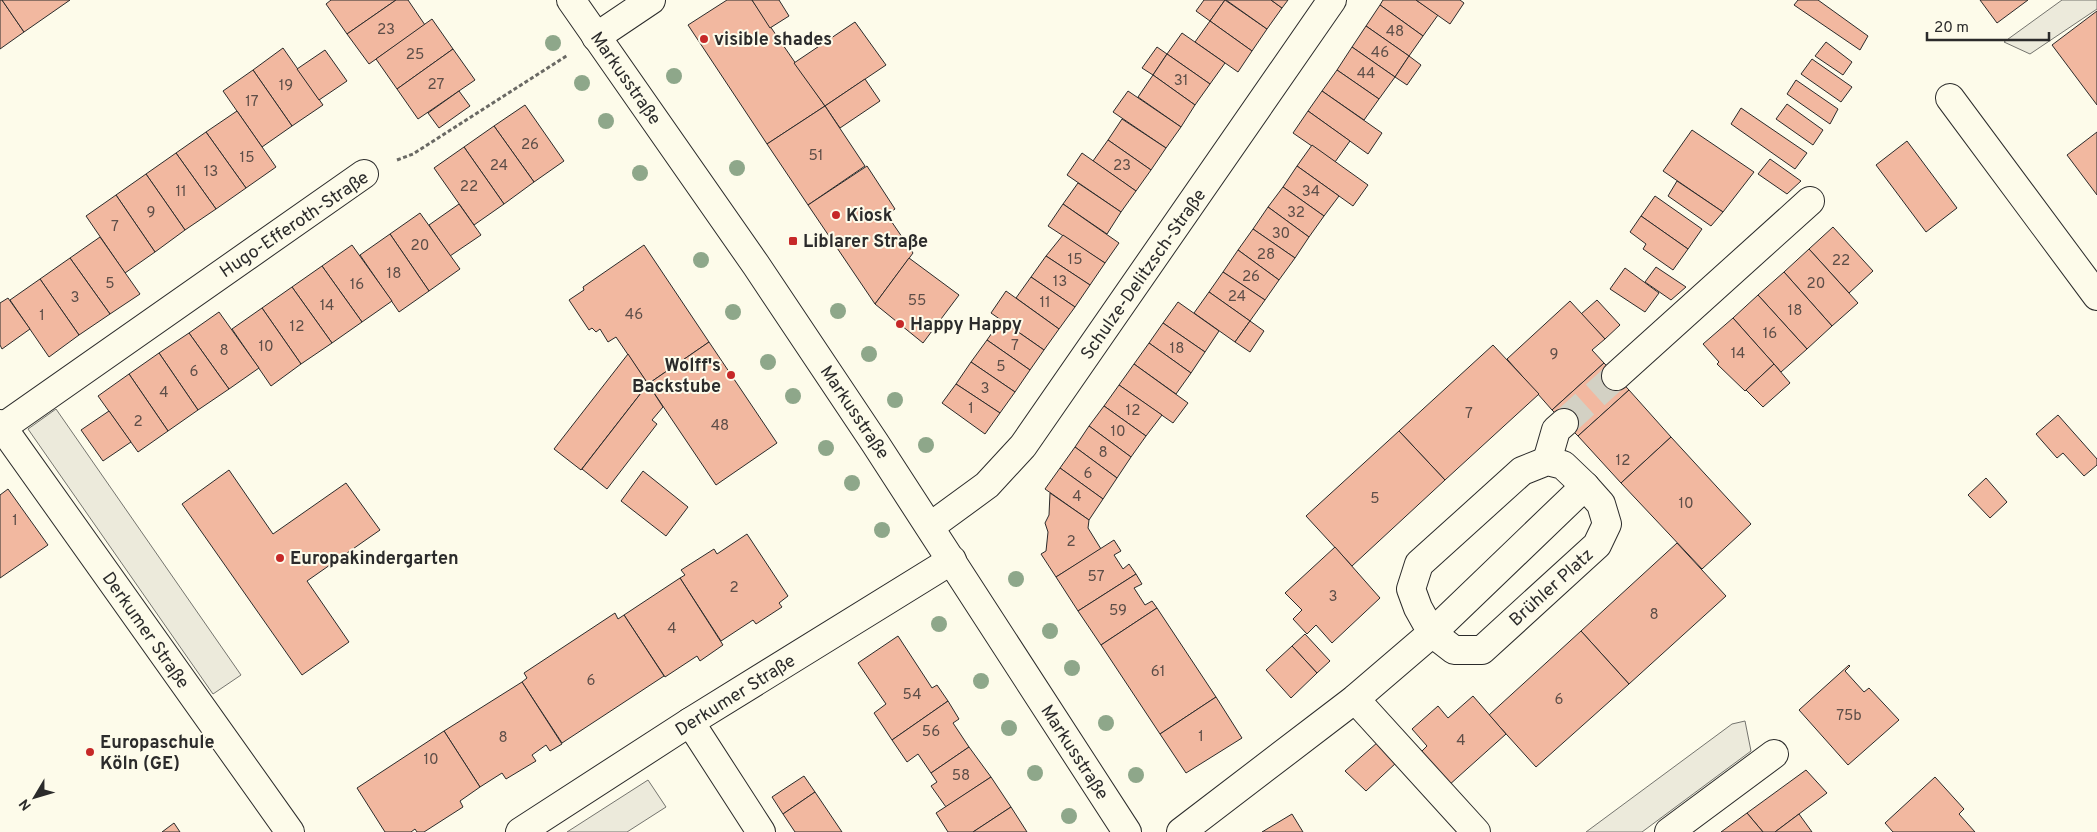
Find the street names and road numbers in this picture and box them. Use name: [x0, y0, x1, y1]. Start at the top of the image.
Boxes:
street label: Markusstraße: [584, 28, 665, 130]
street label: Hugo-Efferoth-Straße: [216, 167, 374, 284]
street label: Schulze-Delitzsch-Straße: [1076, 185, 1212, 365]
street label: Markusstraße: [814, 361, 894, 464]
street label: Brühler Platz: [1505, 544, 1599, 632]
street label: Derkumer Straße: [96, 568, 194, 694]
street label: Derkumer Straße: [671, 650, 800, 742]
street label: Markusstraße: [1035, 701, 1113, 805]

